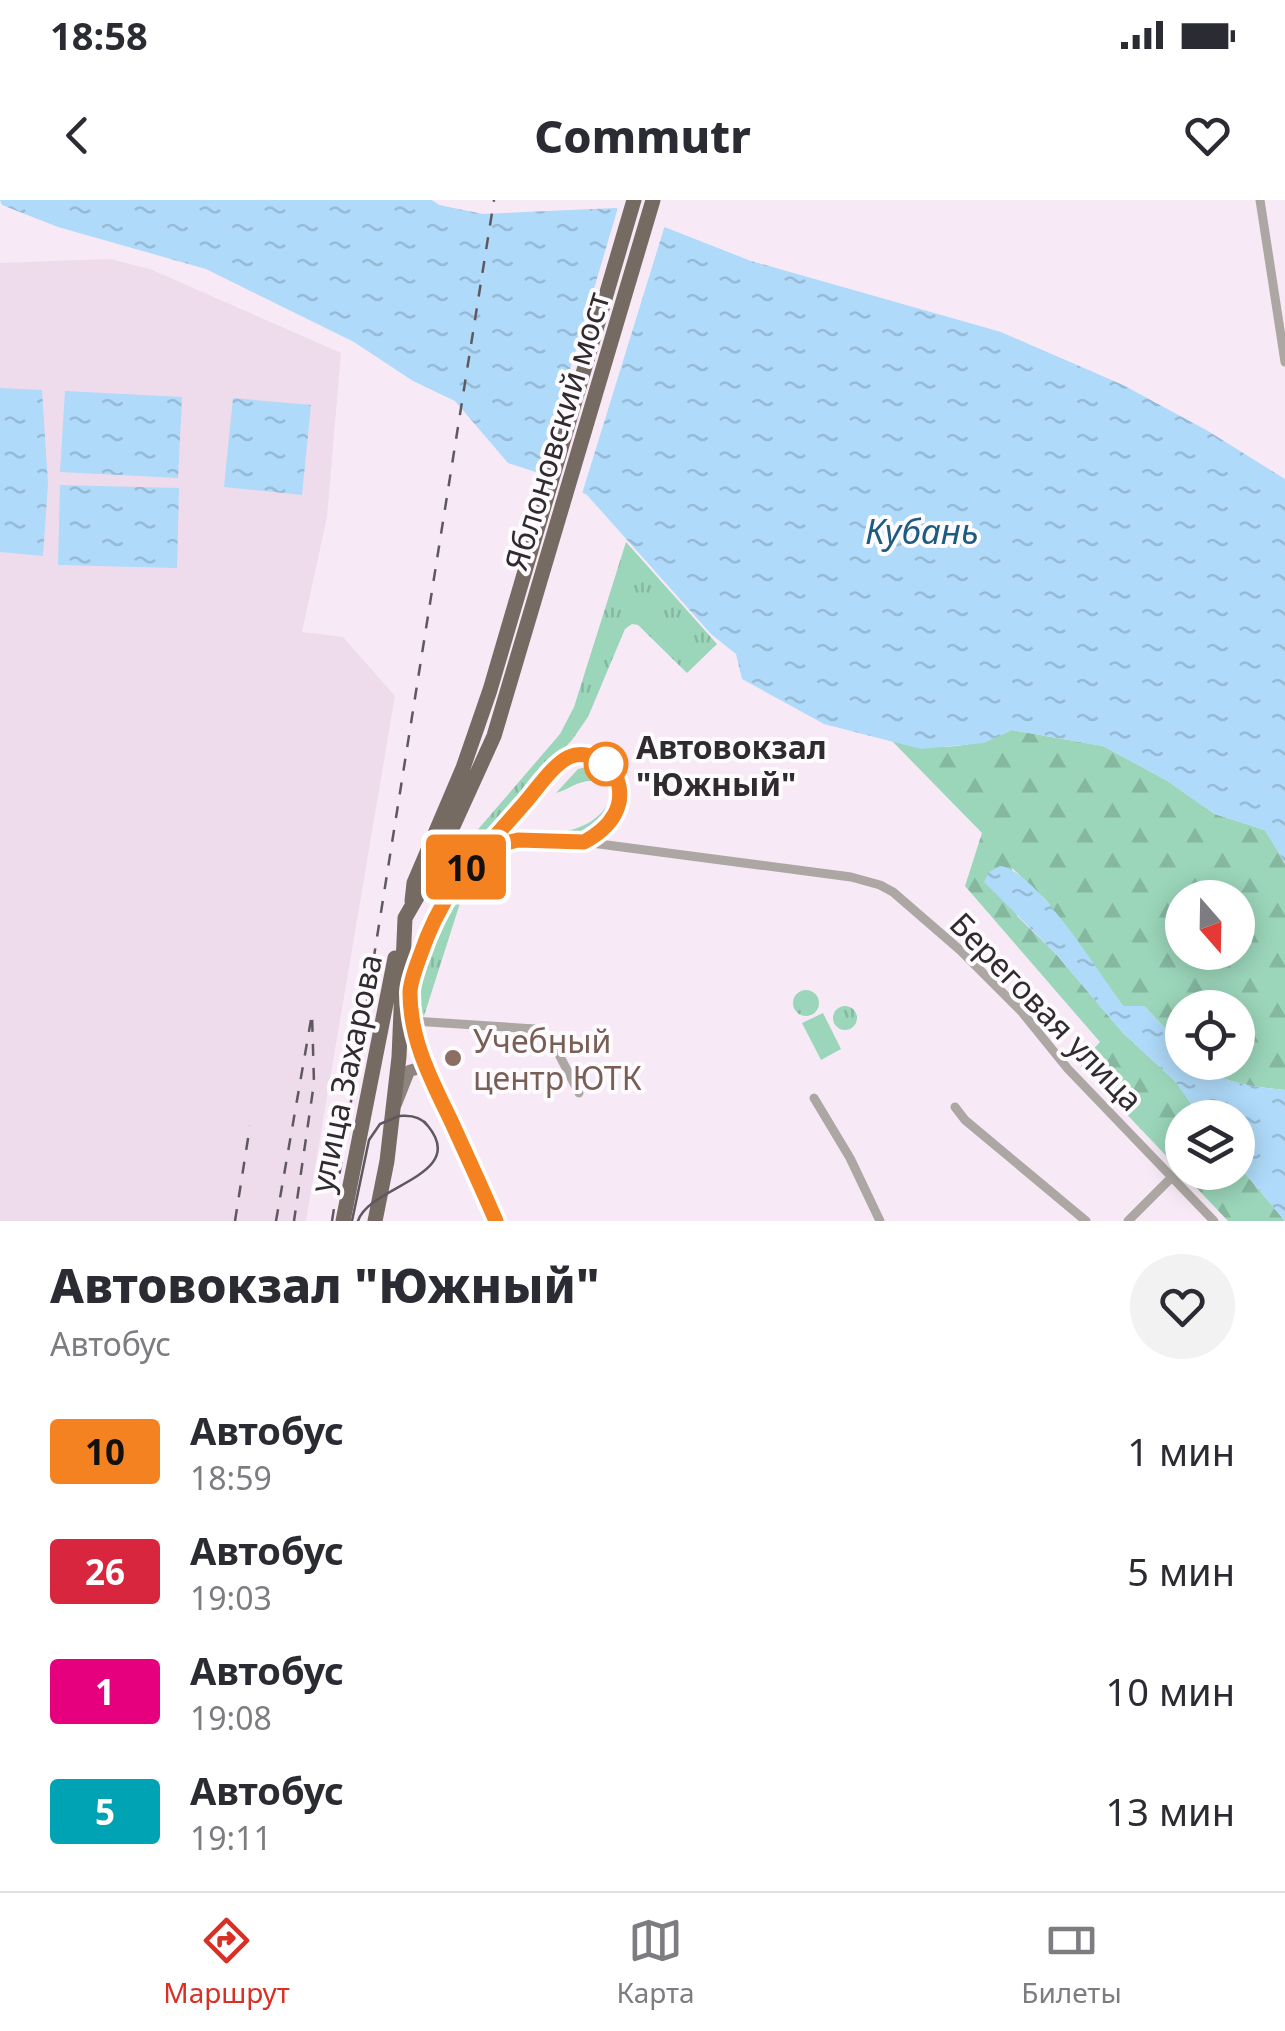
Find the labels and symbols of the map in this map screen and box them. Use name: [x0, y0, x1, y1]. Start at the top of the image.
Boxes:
street label: Яблоновский мост: [493, 286, 619, 576]
water label: Кубань: [865, 507, 979, 554]
place label: Автовокзал "Южный": [636, 725, 827, 805]
marker: Автовокзал "Южный": [585, 743, 627, 785]
line badge: 10: [421, 834, 511, 900]
north arrow: [1165, 880, 1255, 970]
street label: Береговая улица: [941, 902, 1153, 1120]
street label: улица Захарова: [299, 950, 391, 1196]
place label: Учебный центр ЮТК: [473, 1019, 642, 1099]
marker: Учебный центр ЮТК: [442, 1047, 464, 1069]

